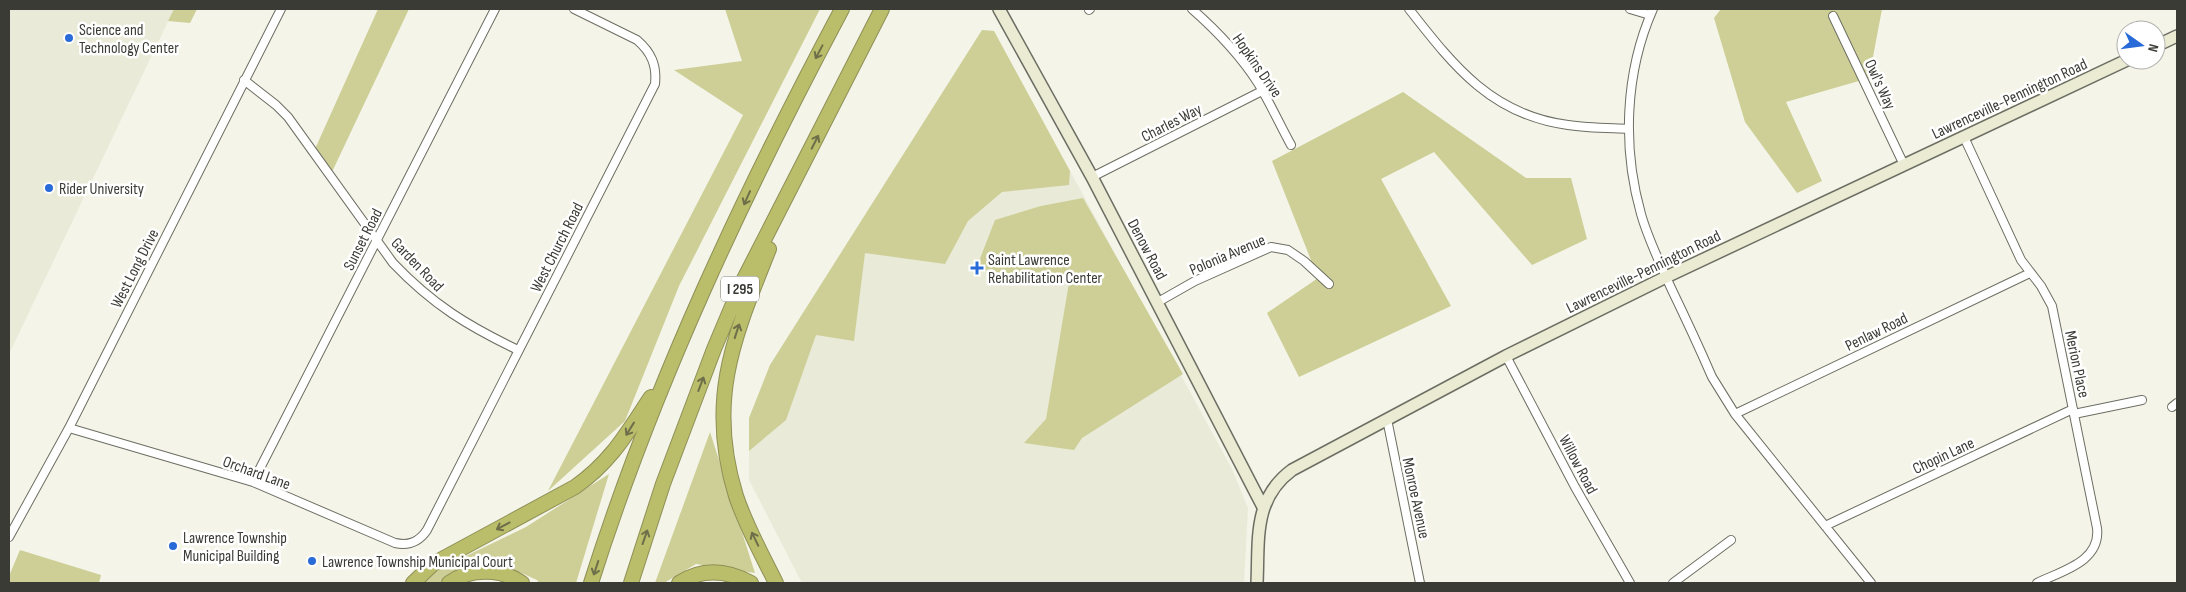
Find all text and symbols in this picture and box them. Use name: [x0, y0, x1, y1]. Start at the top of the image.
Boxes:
north arrow: [2116, 20, 2166, 70]
place label: Science and Technology Center: [79, 21, 179, 58]
street label: Hopkins Drive: [1228, 30, 1286, 101]
marker: Science and Technology Center: [63, 32, 75, 44]
text: N: [2144, 42, 2162, 54]
one-way arrow: [814, 44, 823, 59]
street label: Lawrenceville-Pennington Road: [1929, 55, 2090, 144]
street label: Owl's Way: [1860, 57, 1899, 113]
street label: Charles Way: [1138, 100, 1205, 147]
one-way arrow: [810, 135, 820, 150]
place label: Rider University: [59, 180, 144, 199]
marker: Rider University: [43, 182, 55, 194]
one-way arrow: [742, 190, 752, 205]
street label: West Church Road: [527, 200, 588, 296]
street label: Sunset Road: [340, 206, 387, 274]
street label: Denow Road: [1123, 216, 1171, 283]
street label: West Long Drive: [107, 226, 163, 311]
street label: Lawrenceville-Pennington Road: [1563, 227, 1724, 318]
street label: Polonia Avenue: [1187, 231, 1268, 280]
street label: Garden Road: [387, 234, 447, 296]
place label: Saint Lawrence Rehabilitation Center: [988, 251, 1103, 288]
marker: Saint Lawrence Rehabilitation Center: [970, 261, 984, 275]
road number: I 295: [721, 276, 759, 302]
street label: Penlaw Road: [1842, 309, 1911, 356]
one-way arrow: [732, 323, 742, 339]
street label: Merion Place: [2060, 329, 2093, 400]
one-way arrow: [697, 377, 706, 392]
one-way arrow: [625, 422, 635, 436]
street label: Willow Road: [1554, 432, 1601, 497]
street label: Chopin Lane: [1910, 434, 1977, 479]
street label: Orchard Lane: [220, 452, 293, 494]
street label: Monroe Avenue: [1398, 456, 1433, 540]
one-way arrow: [496, 521, 511, 531]
place label: Lawrence Township Municipal Building: [183, 529, 287, 566]
one-way arrow: [641, 529, 650, 545]
one-way arrow: [750, 532, 759, 547]
marker: Lawrence Township Municipal Building: [167, 540, 179, 552]
place label: Lawrence Township Municipal Court: [322, 553, 513, 572]
marker: Lawrence Township Municipal Court: [306, 555, 318, 567]
one-way arrow: [591, 559, 600, 575]

